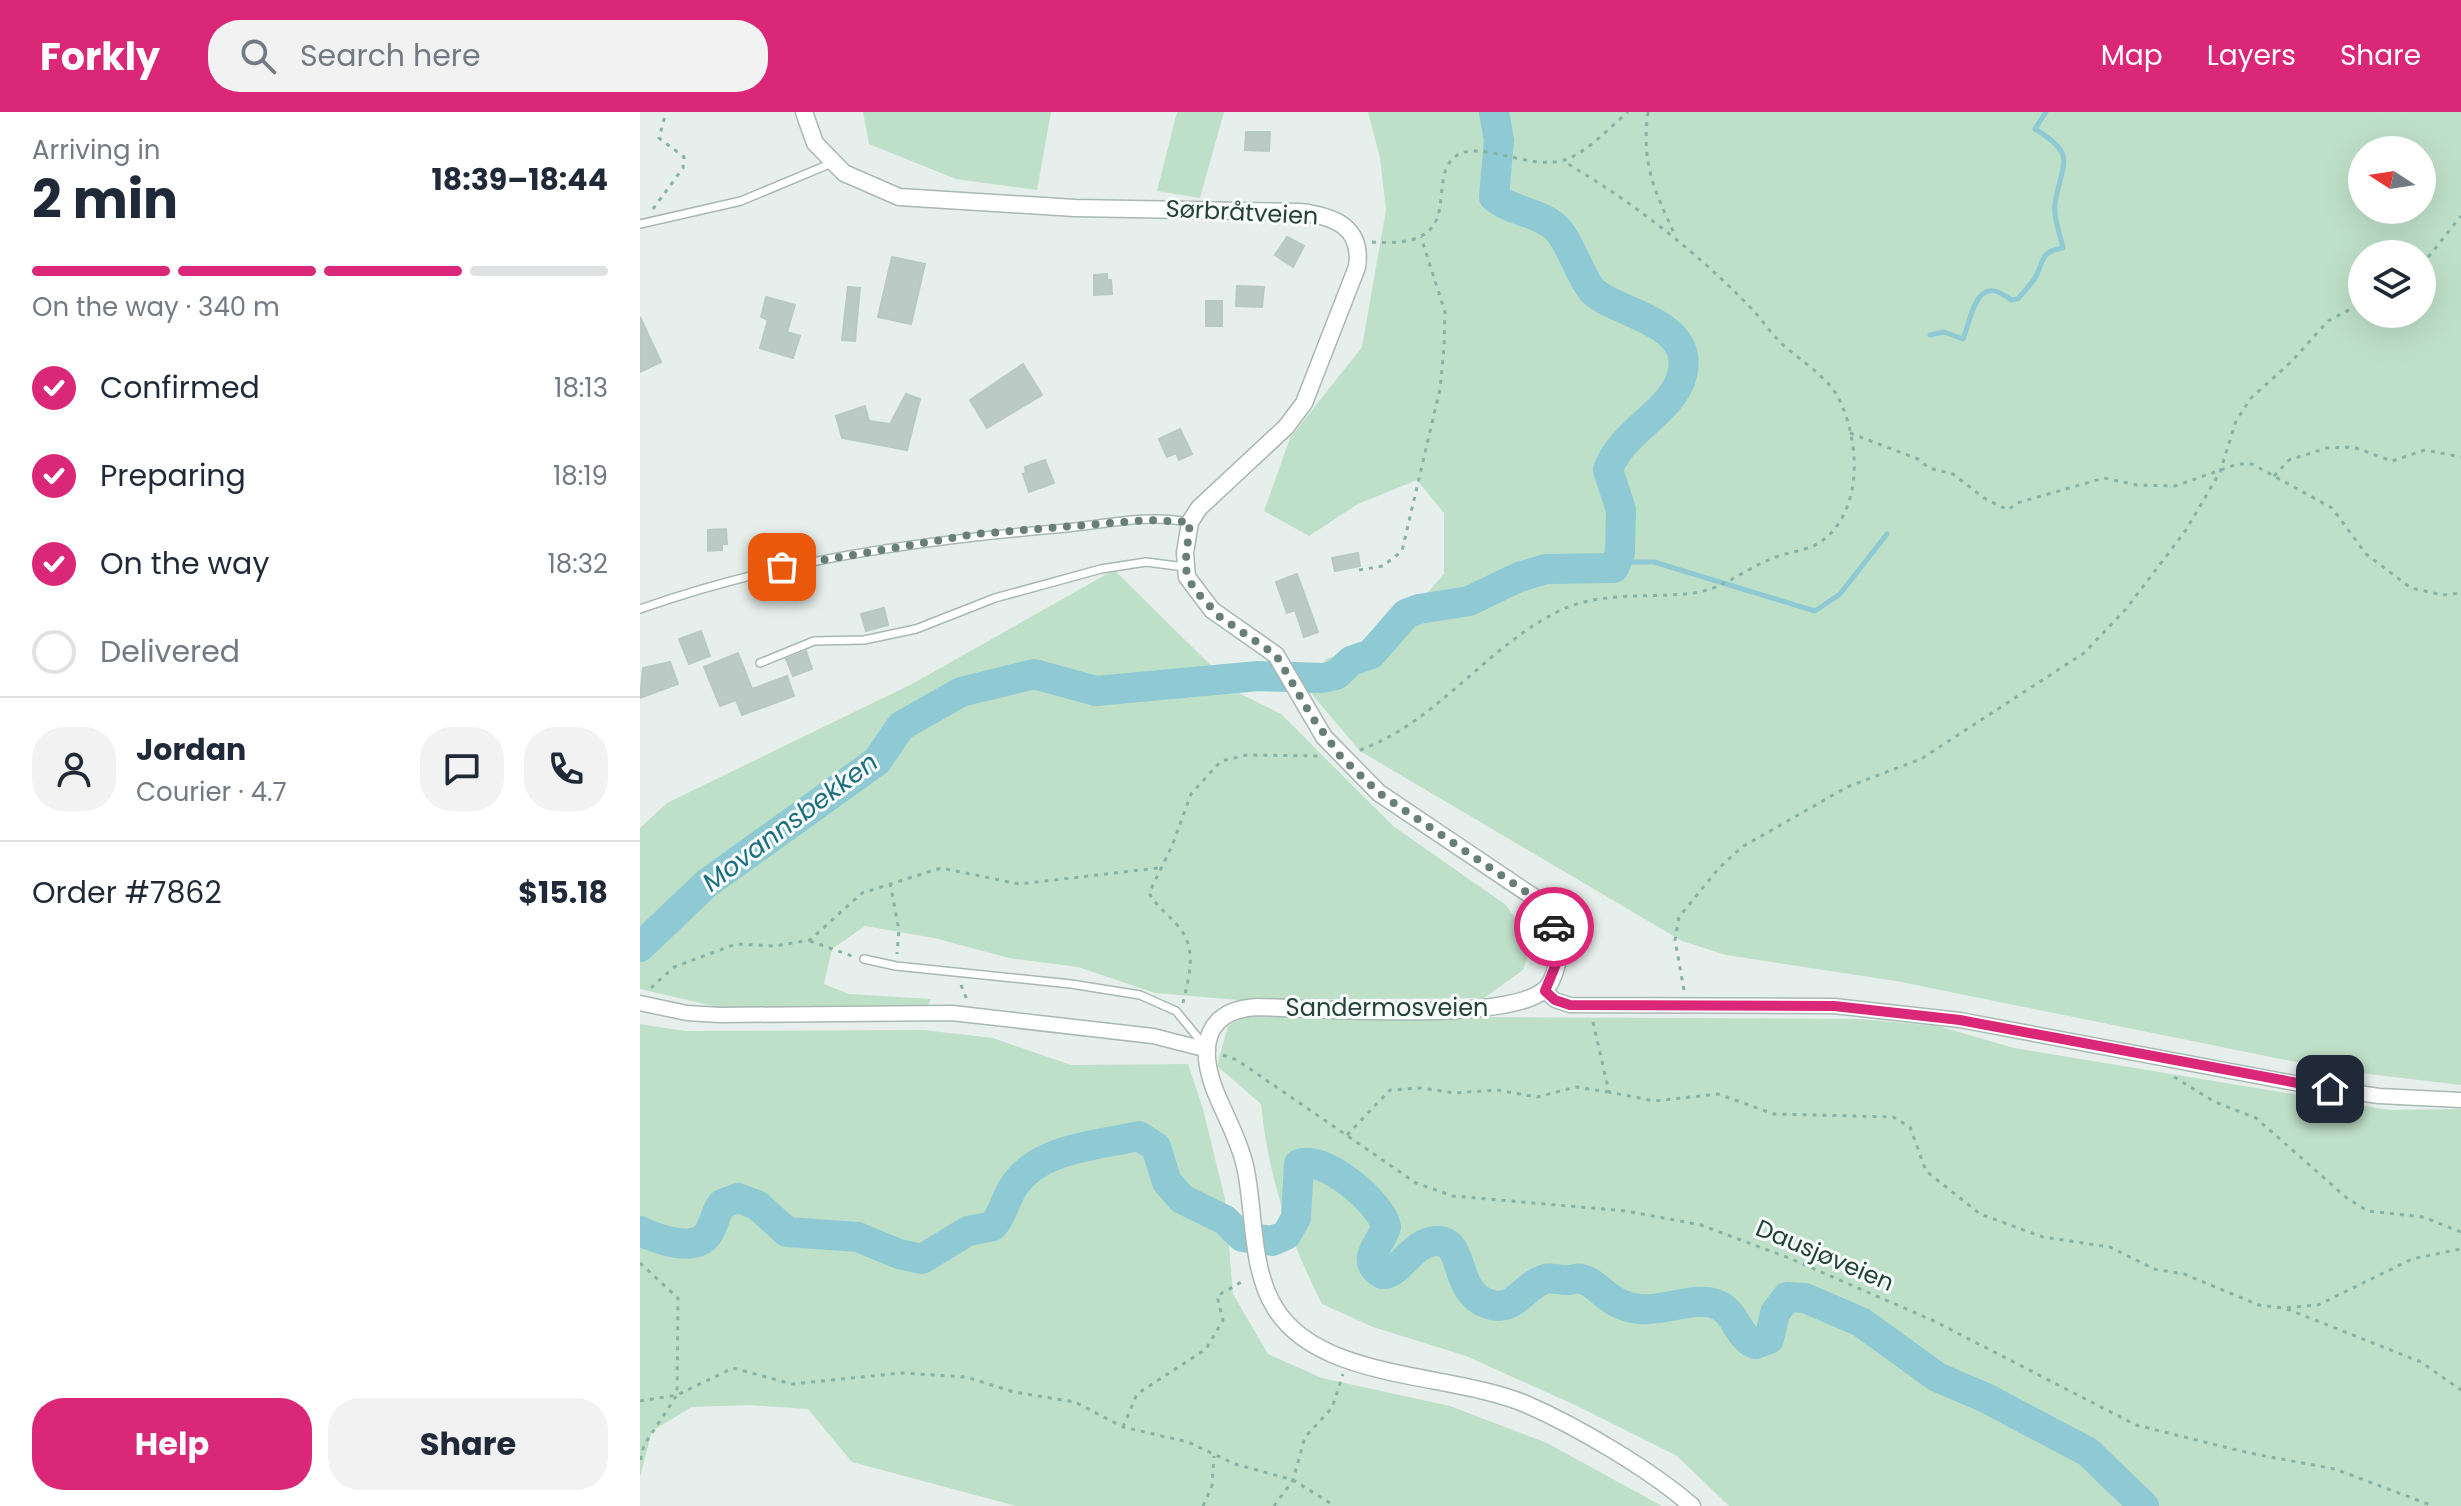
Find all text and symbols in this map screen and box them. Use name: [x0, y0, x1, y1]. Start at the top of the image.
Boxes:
search box: [208, 20, 768, 92]
text: Forkly: [40, 30, 160, 83]
icon: search: [236, 34, 280, 78]
text: Search here: [300, 34, 481, 77]
text: Map: [2101, 36, 2163, 75]
text: Layers: [2207, 36, 2296, 75]
text: Share: [2340, 36, 2421, 75]
text: Arriving in: [32, 132, 161, 168]
north arrow: [2348, 136, 2436, 224]
map controls: [2348, 136, 2436, 328]
text: 18:39–18:44: [431, 158, 608, 201]
text: 2 min: [32, 163, 178, 236]
street label: Sørbråtveien: [1165, 192, 1319, 232]
button: layers: [2348, 240, 2436, 328]
text: On the way · 340 m: [32, 289, 280, 325]
icon: check: [32, 366, 76, 410]
text: Confirmed: [100, 366, 260, 409]
text: 18:13: [554, 370, 608, 406]
icon: check: [32, 454, 76, 498]
text: Preparing: [100, 454, 246, 497]
text: 18:19: [553, 458, 608, 494]
pin: [748, 533, 816, 601]
icon: check: [32, 542, 76, 586]
text: On the way: [100, 542, 269, 585]
icon: bag: [760, 545, 804, 589]
text: 18:32: [547, 546, 608, 582]
text: Delivered: [100, 630, 240, 673]
button: person: [32, 727, 116, 811]
button: chat: [420, 727, 504, 811]
button: phone: [524, 727, 608, 811]
text: Jordan: [136, 728, 246, 771]
water label: Movannsbekken: [695, 744, 885, 900]
text: Courier · 4.7: [136, 774, 287, 810]
text: Order #7862: [32, 871, 222, 914]
text: $15.18: [518, 871, 608, 914]
courier: [1514, 887, 1594, 967]
icon: car: [1532, 905, 1576, 949]
street label: Sandermosveien: [1286, 991, 1488, 1024]
pin: [2296, 1055, 2364, 1123]
icon: home: [2308, 1067, 2352, 1111]
street label: Dausjøveien: [1751, 1211, 1899, 1299]
button: Help: [32, 1398, 312, 1490]
button: Share: [328, 1398, 608, 1490]

